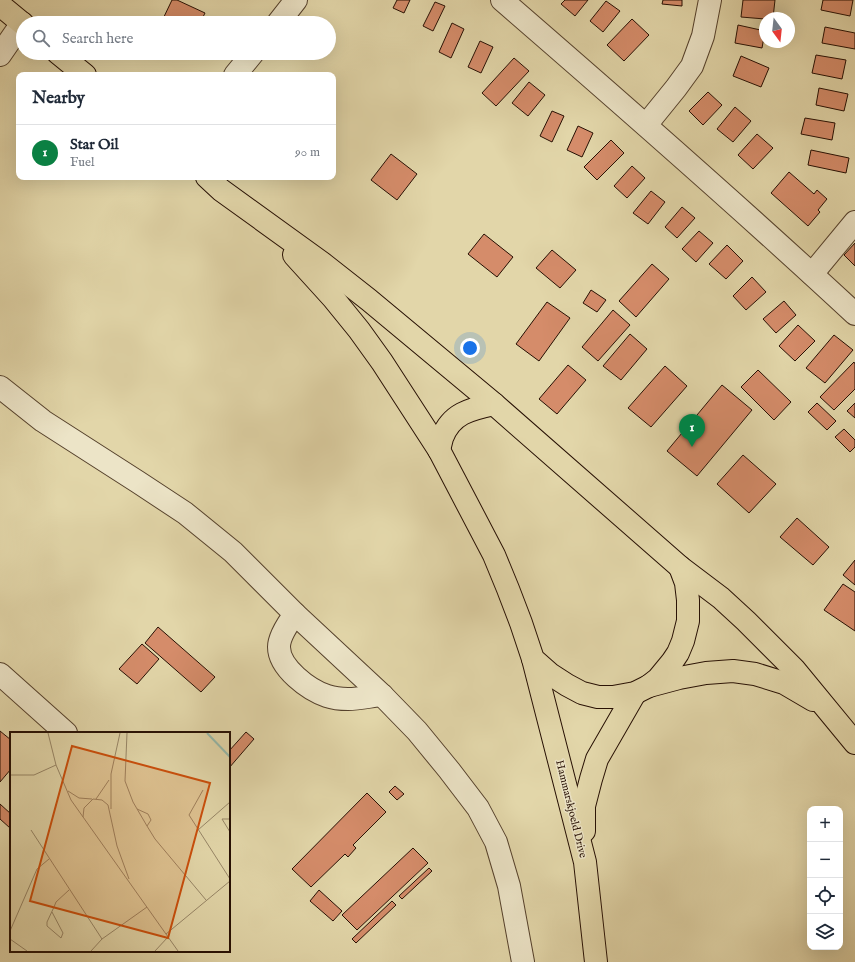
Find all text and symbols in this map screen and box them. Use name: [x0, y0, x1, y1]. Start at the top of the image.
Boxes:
north arrow: [759, 12, 795, 48]
search box: [16, 16, 336, 60]
icon: search: [30, 27, 52, 49]
text: Search here: [62, 29, 133, 48]
text: Nearby: [32, 88, 85, 109]
text: Star Oil: [70, 135, 119, 154]
text: 1: [43, 144, 47, 161]
text: 90 m: [295, 144, 320, 161]
text: Fuel: [70, 154, 94, 171]
your location: [460, 338, 480, 358]
pin: 1: [679, 414, 705, 447]
inset map: [10, 732, 230, 952]
street label: Hammarskjoeld Drive: [552, 759, 590, 859]
map controls: [807, 806, 843, 950]
button: +: [807, 806, 843, 842]
button: −: [807, 842, 843, 878]
button: locate: [807, 878, 843, 914]
button: layers: [807, 914, 843, 950]

